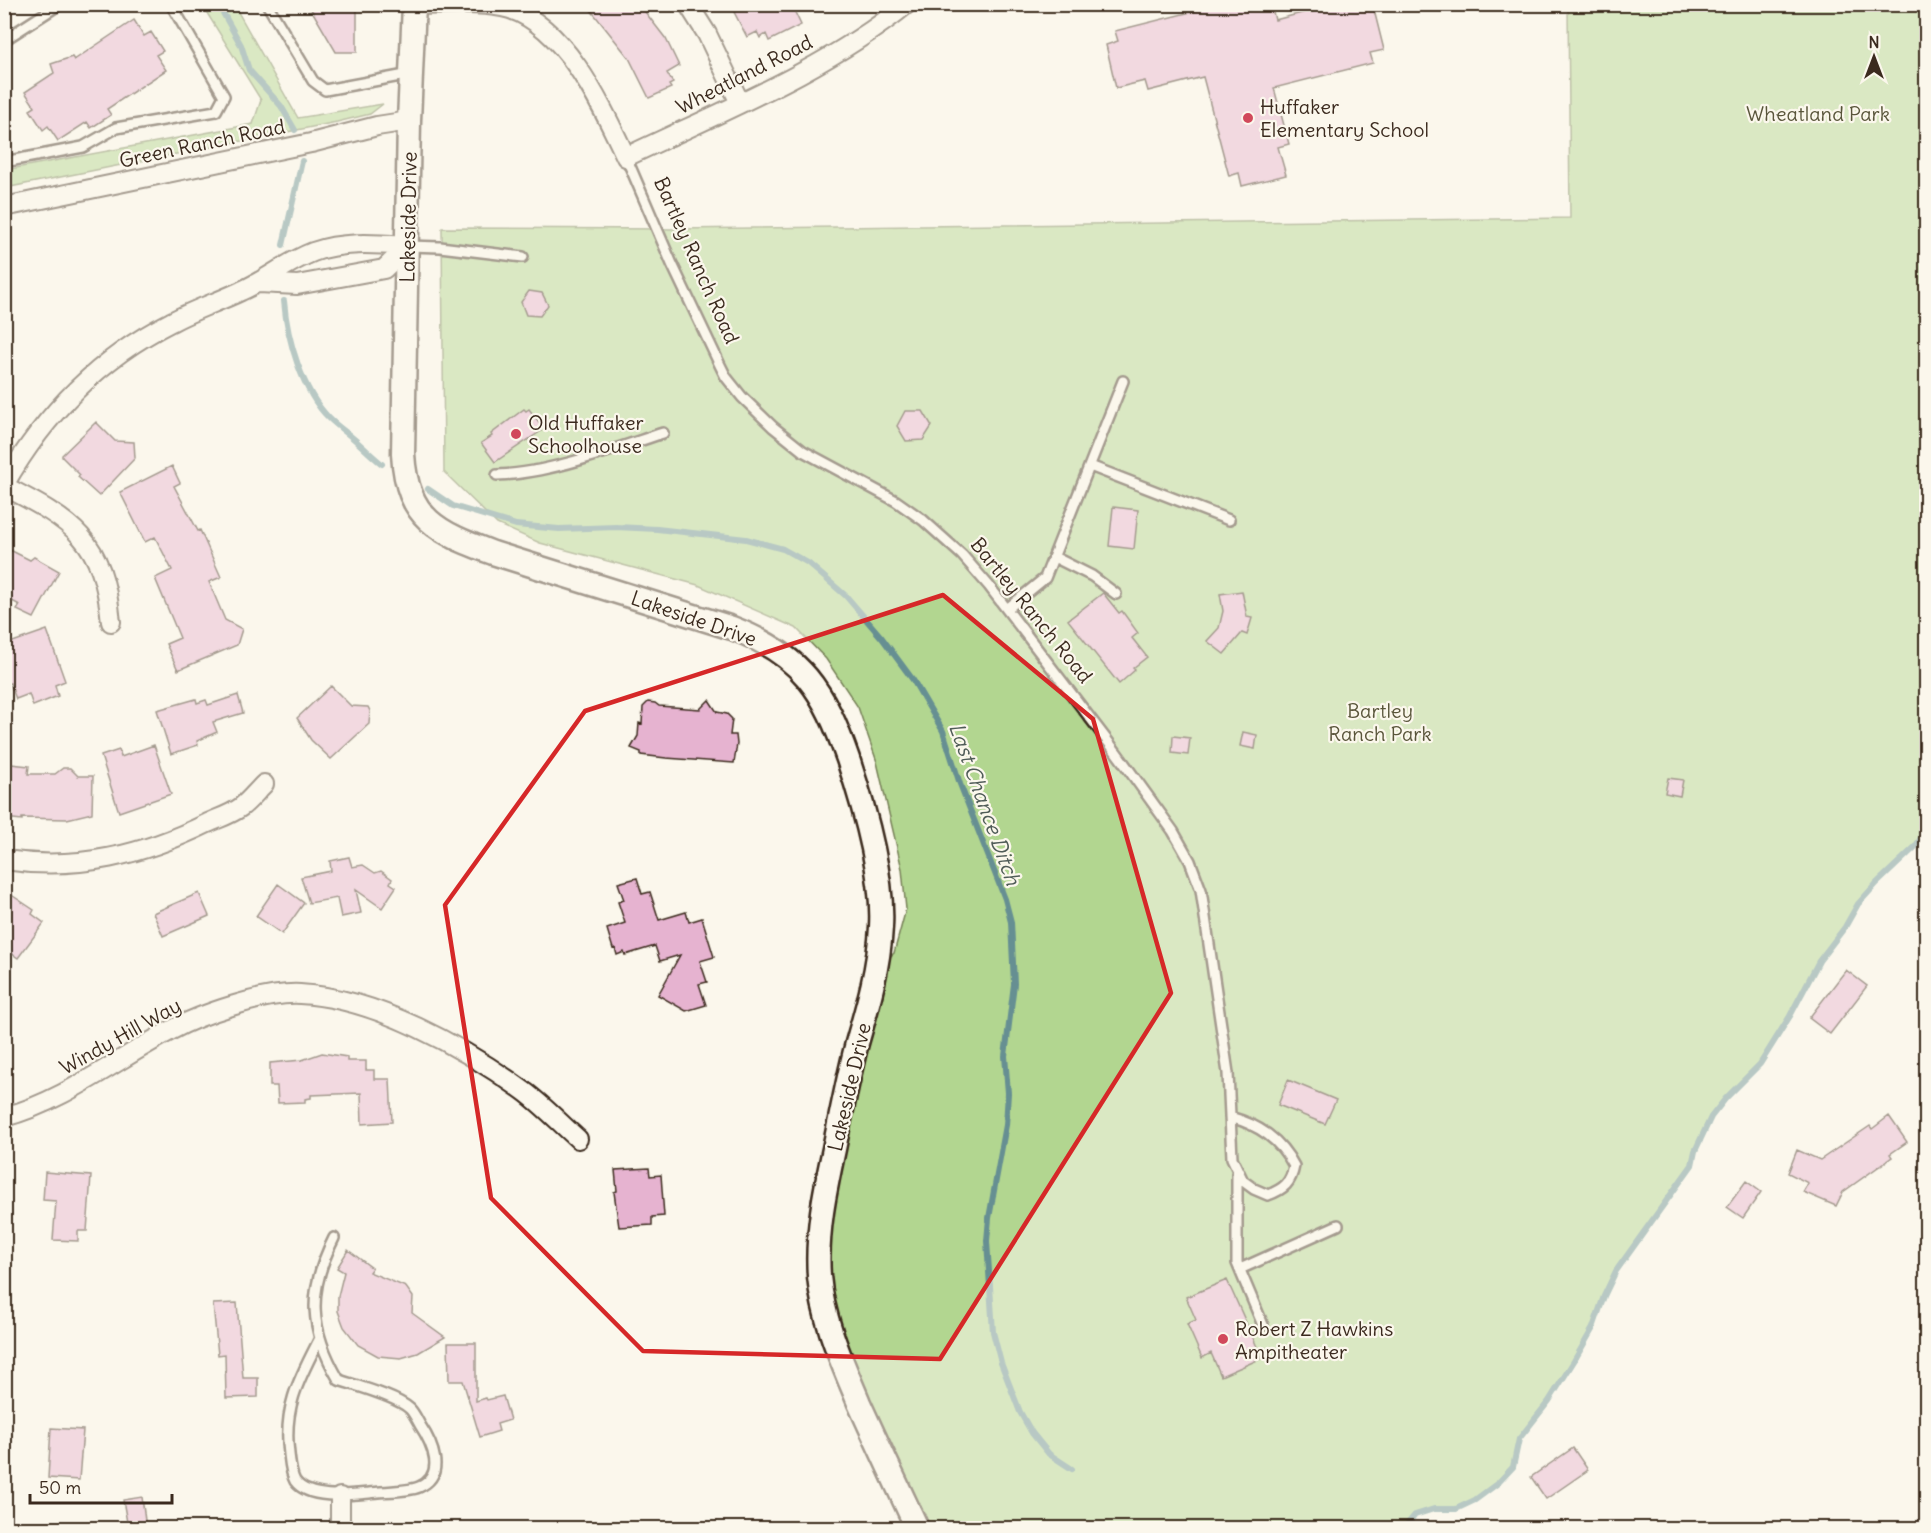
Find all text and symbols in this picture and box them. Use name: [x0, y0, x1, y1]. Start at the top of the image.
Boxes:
north arrow: [1844, 27, 1904, 87]
street label: Wheatland Road: [672, 29, 817, 119]
text: N: [1868, 32, 1880, 52]
place label: Huffaker Elementary School: [1260, 94, 1429, 142]
park label: Wheatland Park: [1746, 101, 1890, 126]
marker: Huffaker Elementary School: [1241, 111, 1255, 125]
street label: Green Ranch Road: [117, 113, 287, 173]
street label: Lakeside Drive: [394, 151, 422, 283]
street label: Bartley Ranch Road: [649, 173, 745, 347]
place label: Old Huffaker Schoolhouse: [528, 410, 644, 458]
marker: Old Huffaker Schoolhouse: [509, 427, 523, 441]
street label: Bartley Ranch Road: [966, 532, 1098, 688]
street label: Lakeside Drive: [628, 585, 760, 651]
park label: Bartley Ranch Park: [1328, 698, 1432, 746]
water label: Last Chance Ditch: [943, 719, 1027, 890]
street label: Windy Hill Way: [55, 992, 185, 1080]
street label: Lakeside Drive: [822, 1020, 876, 1154]
place label: Robert Z Hawkins Ampitheater: [1235, 1316, 1393, 1364]
marker: Robert Z Hawkins Ampitheater: [1216, 1332, 1230, 1346]
scale bar: [30, 1467, 172, 1505]
text: 50 m: [39, 1476, 81, 1499]

